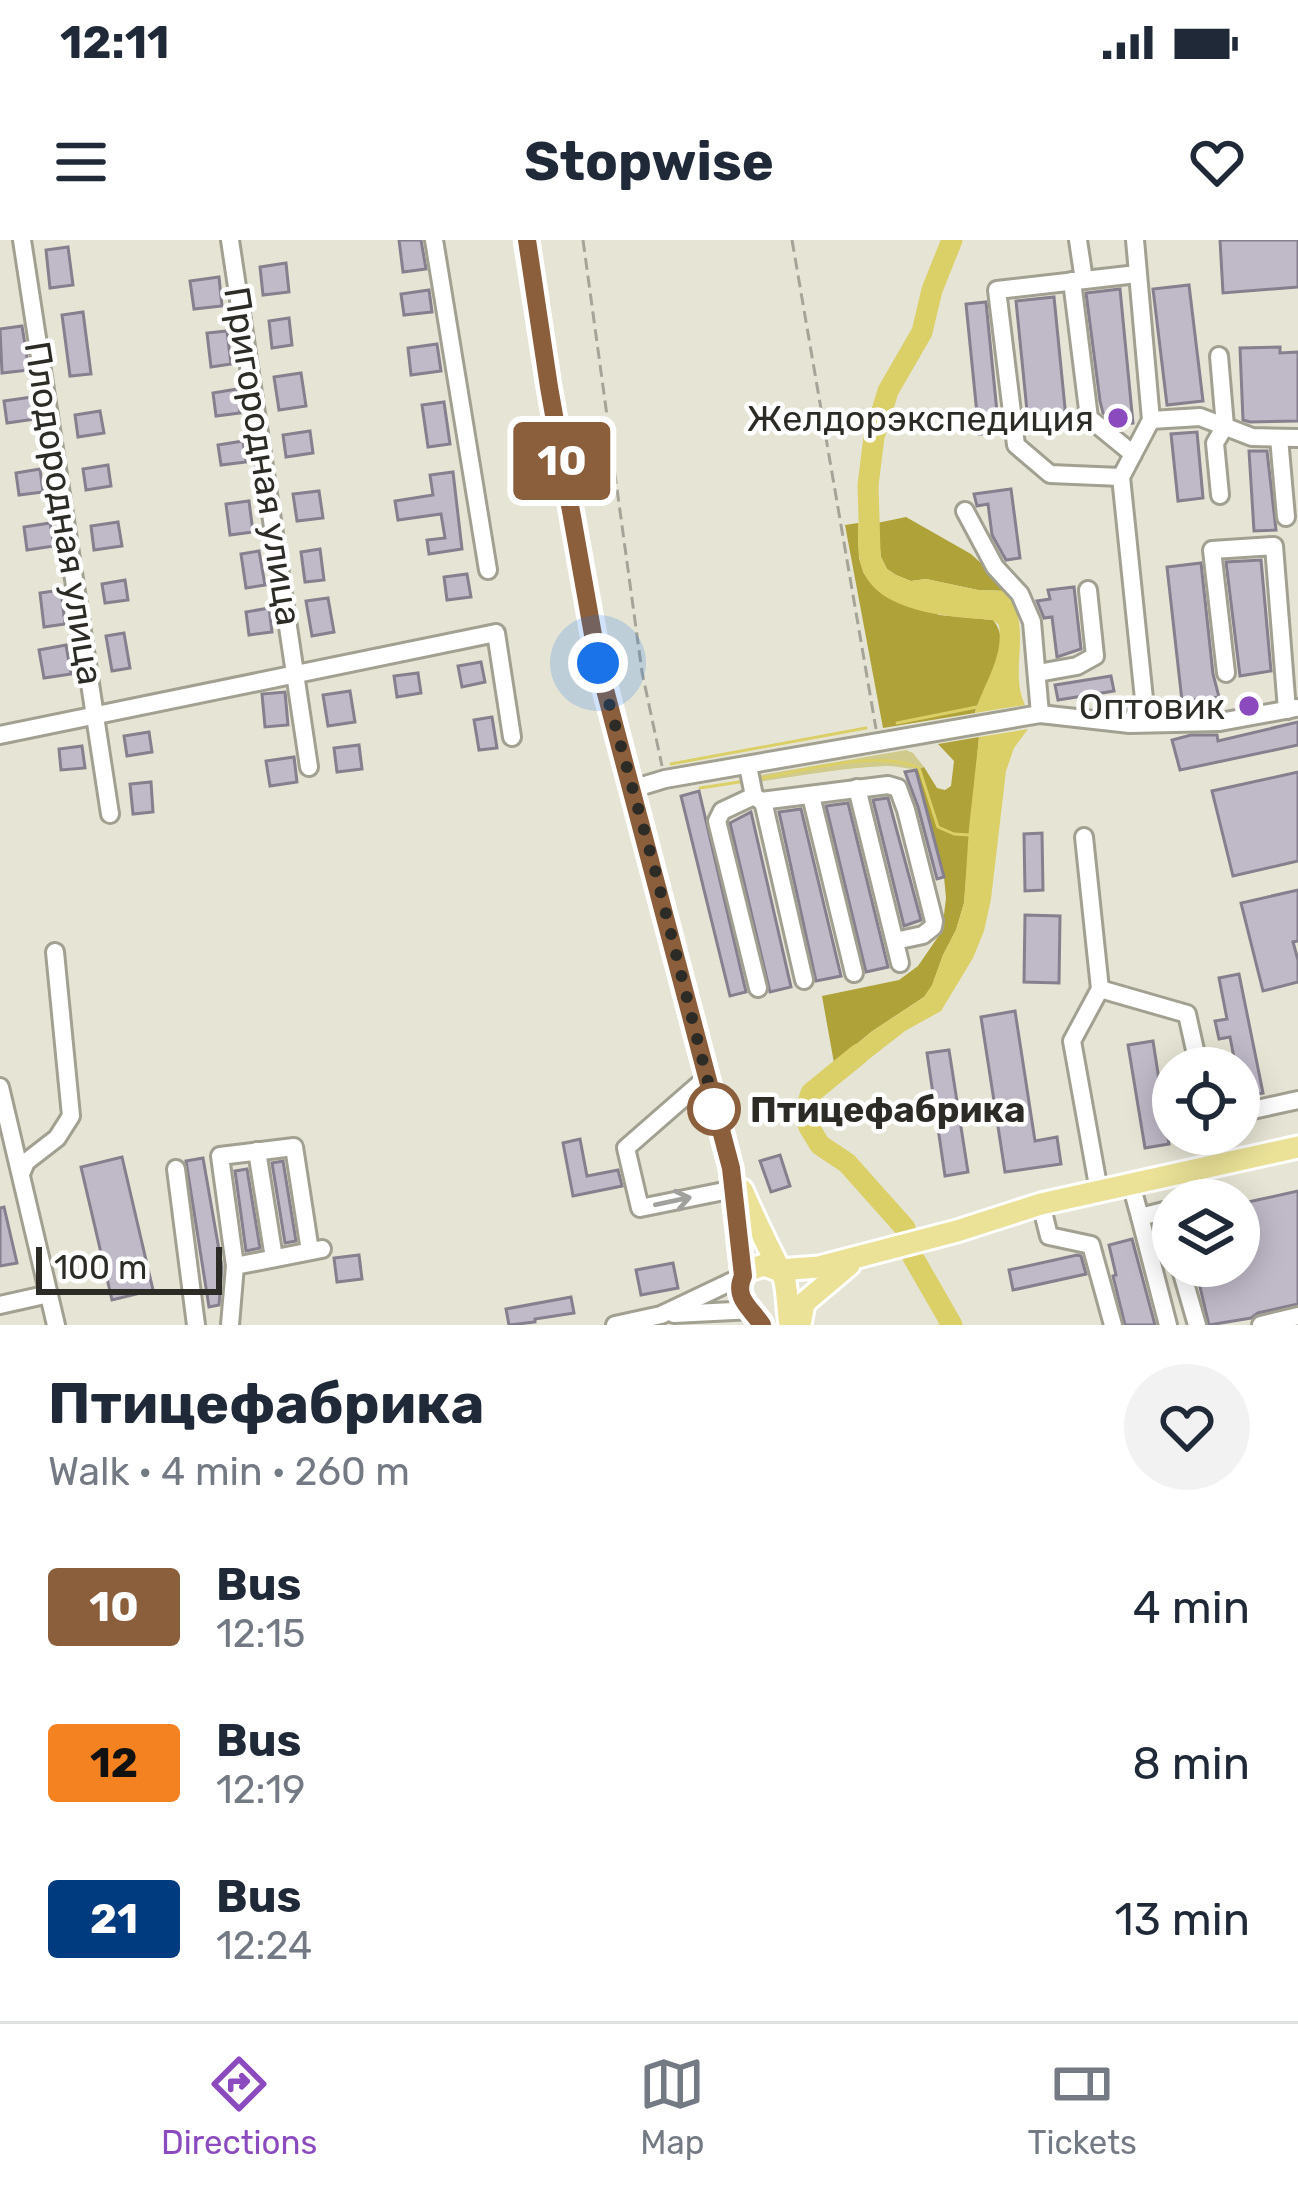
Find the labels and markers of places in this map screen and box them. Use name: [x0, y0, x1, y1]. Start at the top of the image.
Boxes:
place label: Желдорэкспедиция: [747, 397, 1094, 440]
marker: Желдорэкспедиция: [1105, 405, 1131, 431]
place label: Оптовик: [1079, 685, 1225, 728]
marker: Оптовик: [1236, 693, 1262, 719]
marker: Птицефабрика: [689, 1084, 739, 1134]
place label: Птицефабрика: [750, 1088, 1026, 1131]

